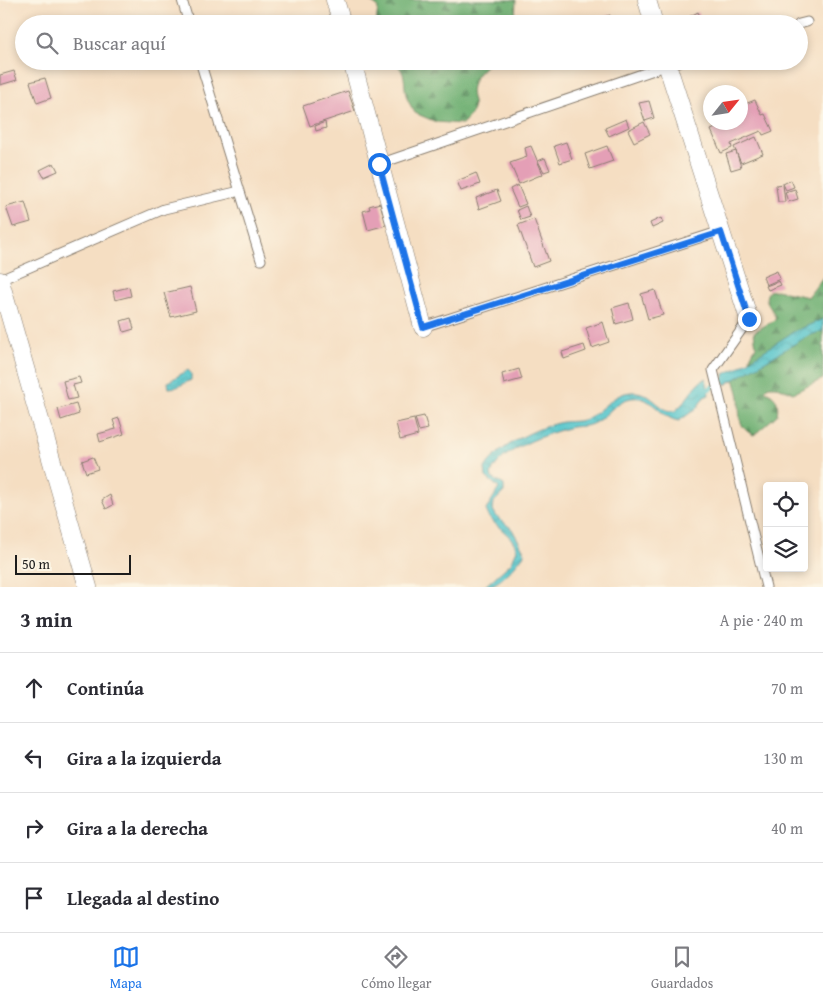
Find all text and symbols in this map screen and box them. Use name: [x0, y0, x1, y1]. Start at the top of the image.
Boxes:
search box: [15, 15, 808, 70]
icon: search: [33, 29, 61, 57]
text: Buscar aquí: [73, 29, 166, 57]
north arrow: [703, 85, 748, 130]
route start: [368, 153, 391, 176]
route end: [738, 308, 761, 331]
map controls: [763, 482, 808, 572]
button: locate: [763, 482, 808, 527]
button: layers: [763, 527, 808, 572]
scale bar: [15, 552, 131, 575]
text: 50 m: [22, 554, 50, 574]
text: 3 min: [20, 604, 72, 635]
text: A pie · 240 m: [720, 608, 803, 632]
icon: ahead: [20, 674, 48, 702]
text: Continúa: [67, 674, 144, 702]
text: 70 m: [771, 676, 803, 700]
icon: left: [20, 744, 48, 772]
text: Gira a la izquierda: [67, 744, 222, 772]
text: 130 m: [763, 746, 803, 770]
icon: right: [20, 814, 48, 842]
text: Gira a la derecha: [67, 814, 208, 842]
text: 40 m: [771, 816, 803, 840]
icon: arrive: [20, 884, 48, 912]
text: Llegada al destino: [67, 884, 219, 912]
tab: Mapa: [110, 943, 142, 993]
tab: Cómo llegar: [361, 943, 432, 993]
tab: Guardados: [651, 943, 713, 993]

